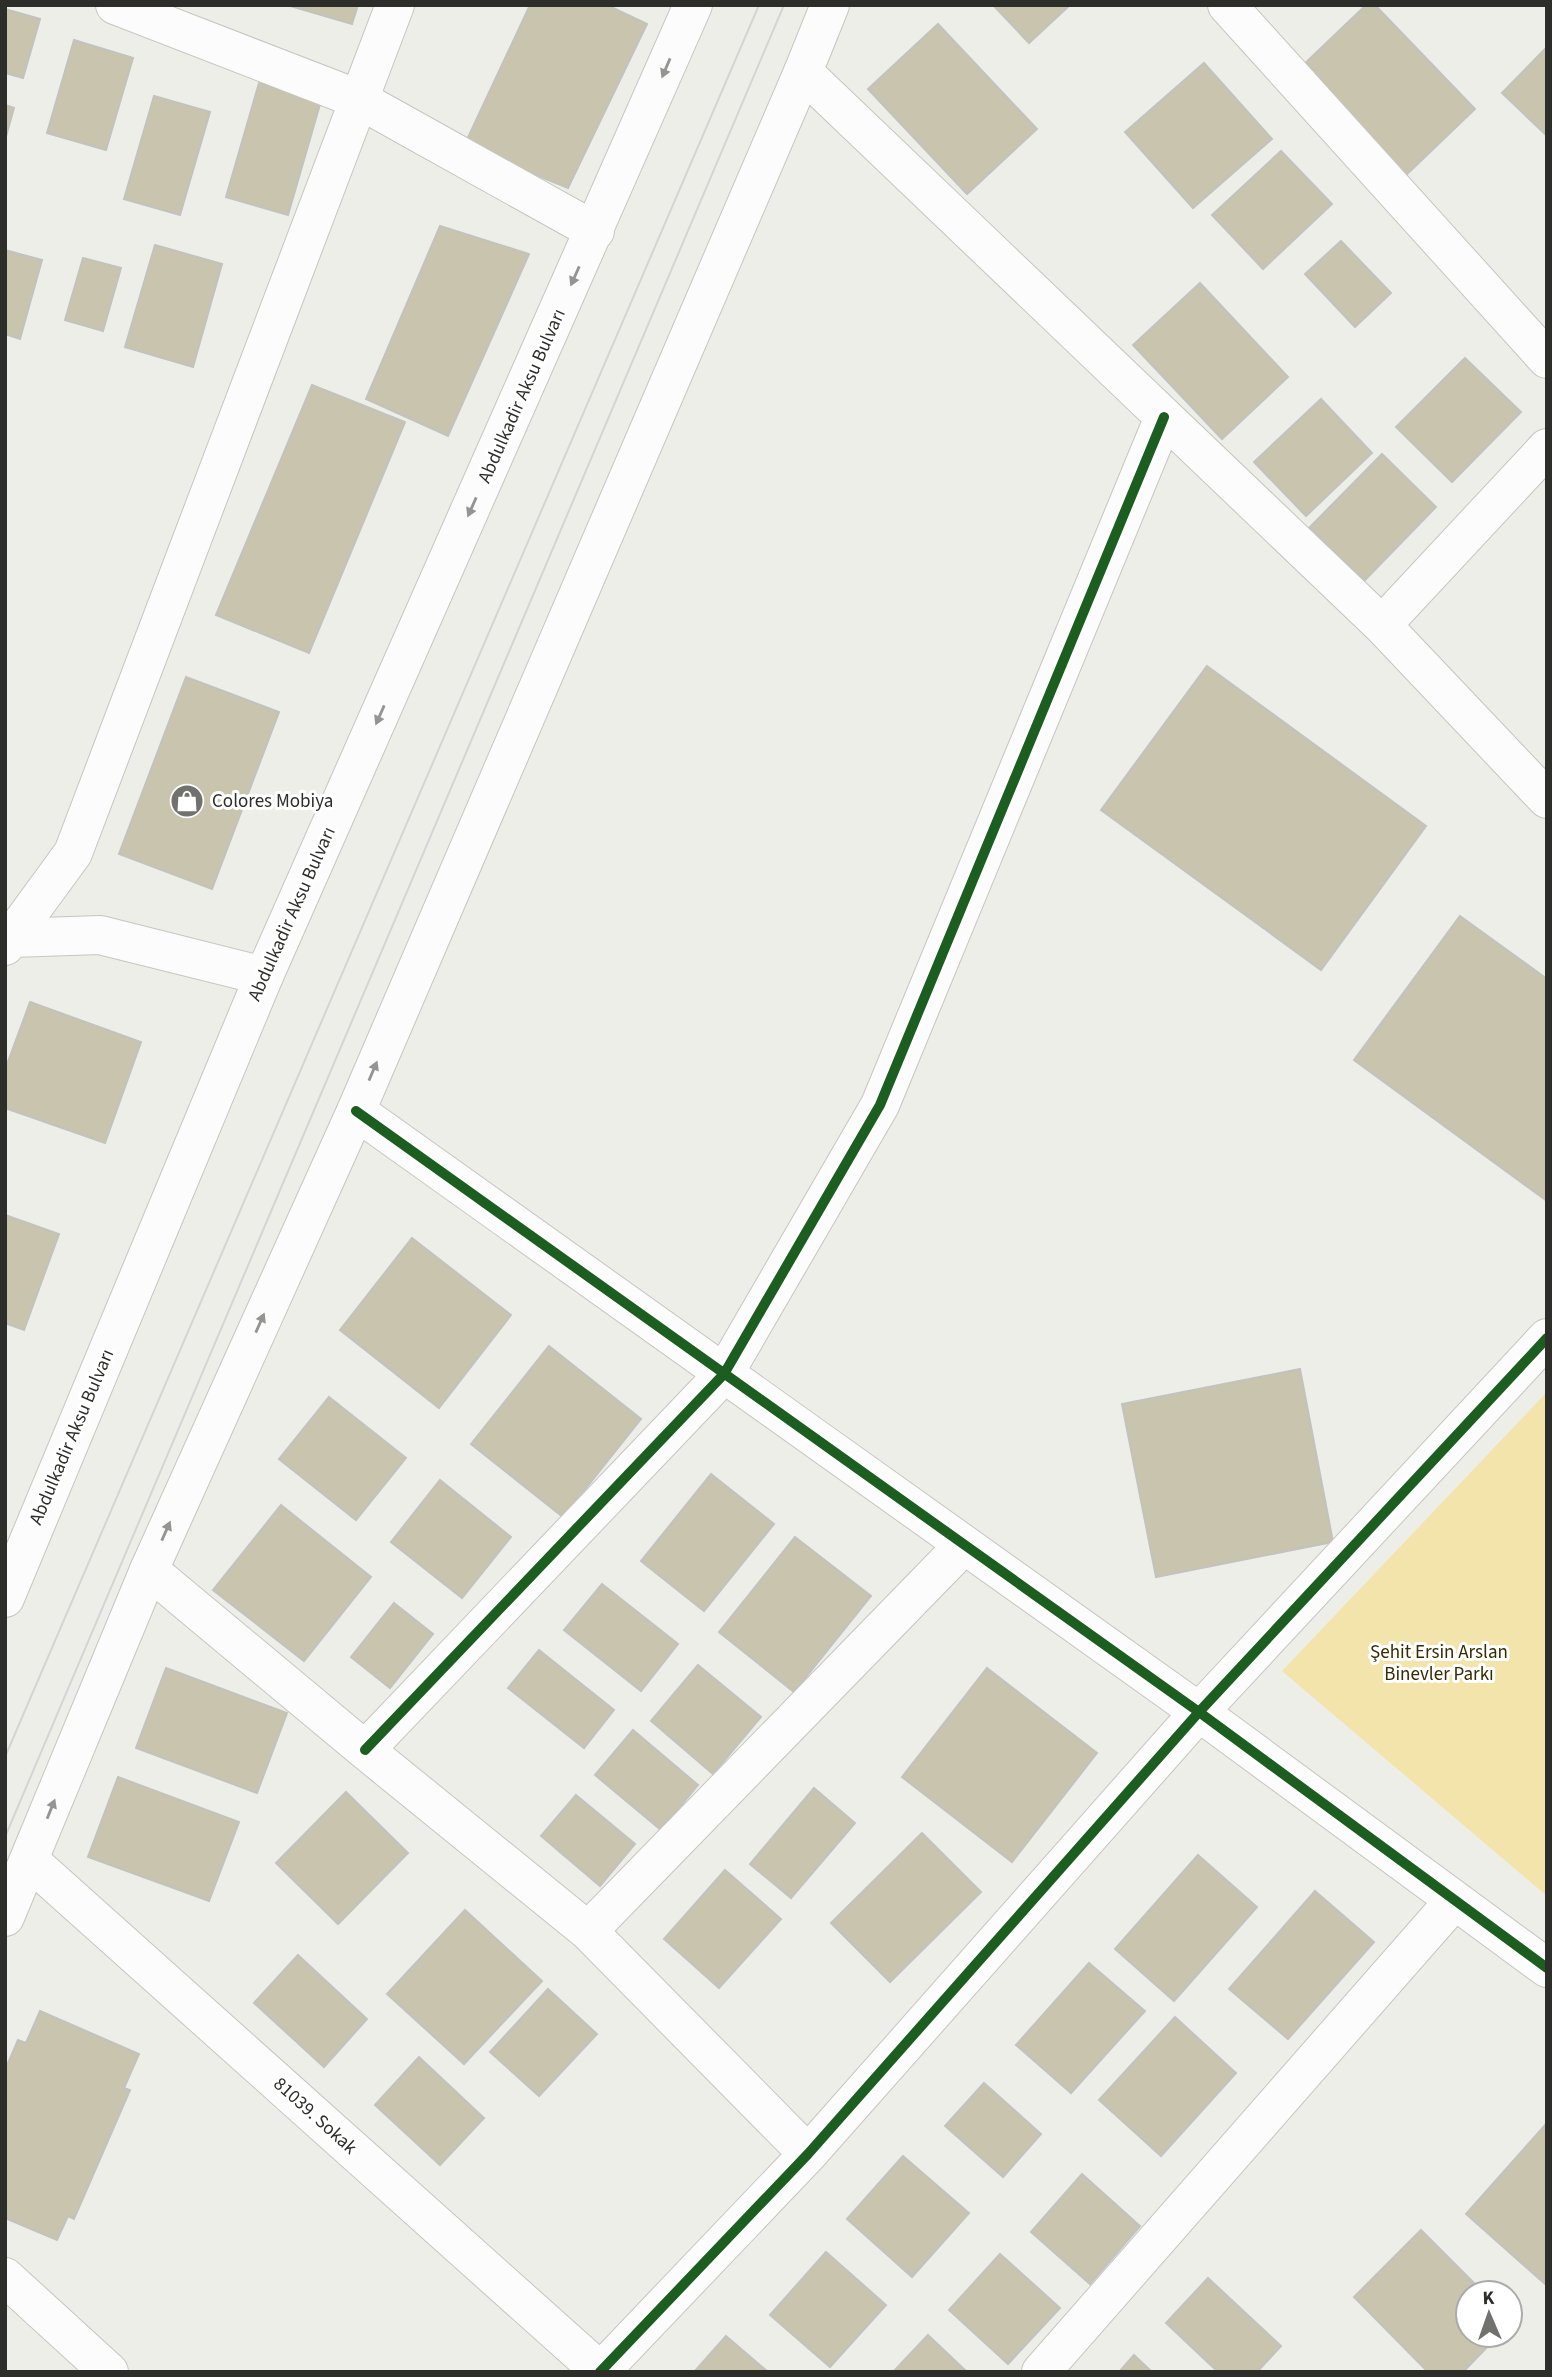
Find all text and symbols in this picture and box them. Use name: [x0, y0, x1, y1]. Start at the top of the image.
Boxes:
one-way arrow: [660, 58, 671, 79]
one-way arrow: [569, 266, 580, 287]
street label: Abdulkadir Aksu Bulvarı: [471, 304, 573, 488]
one-way arrow: [466, 496, 477, 517]
one-way arrow: [374, 704, 385, 725]
shop icon: Colores Mobiya: [168, 782, 206, 820]
place label: Colores Mobiya: [212, 788, 333, 815]
street label: Abdulkadir Aksu Bulvarı: [241, 822, 343, 1006]
one-way arrow: [367, 1061, 379, 1081]
one-way arrow: [255, 1313, 266, 1334]
street label: Abdulkadir Aksu Bulvarı: [23, 1345, 121, 1529]
one-way arrow: [160, 1521, 172, 1541]
park label: Şehit Ersin Arslan Binevler Parkı: [1370, 1639, 1508, 1688]
one-way arrow: [46, 1798, 57, 1819]
street label: 81039. Sokak: [267, 2071, 363, 2161]
north arrow: [1454, 2279, 1524, 2349]
text: K: [1482, 2285, 1495, 2312]

